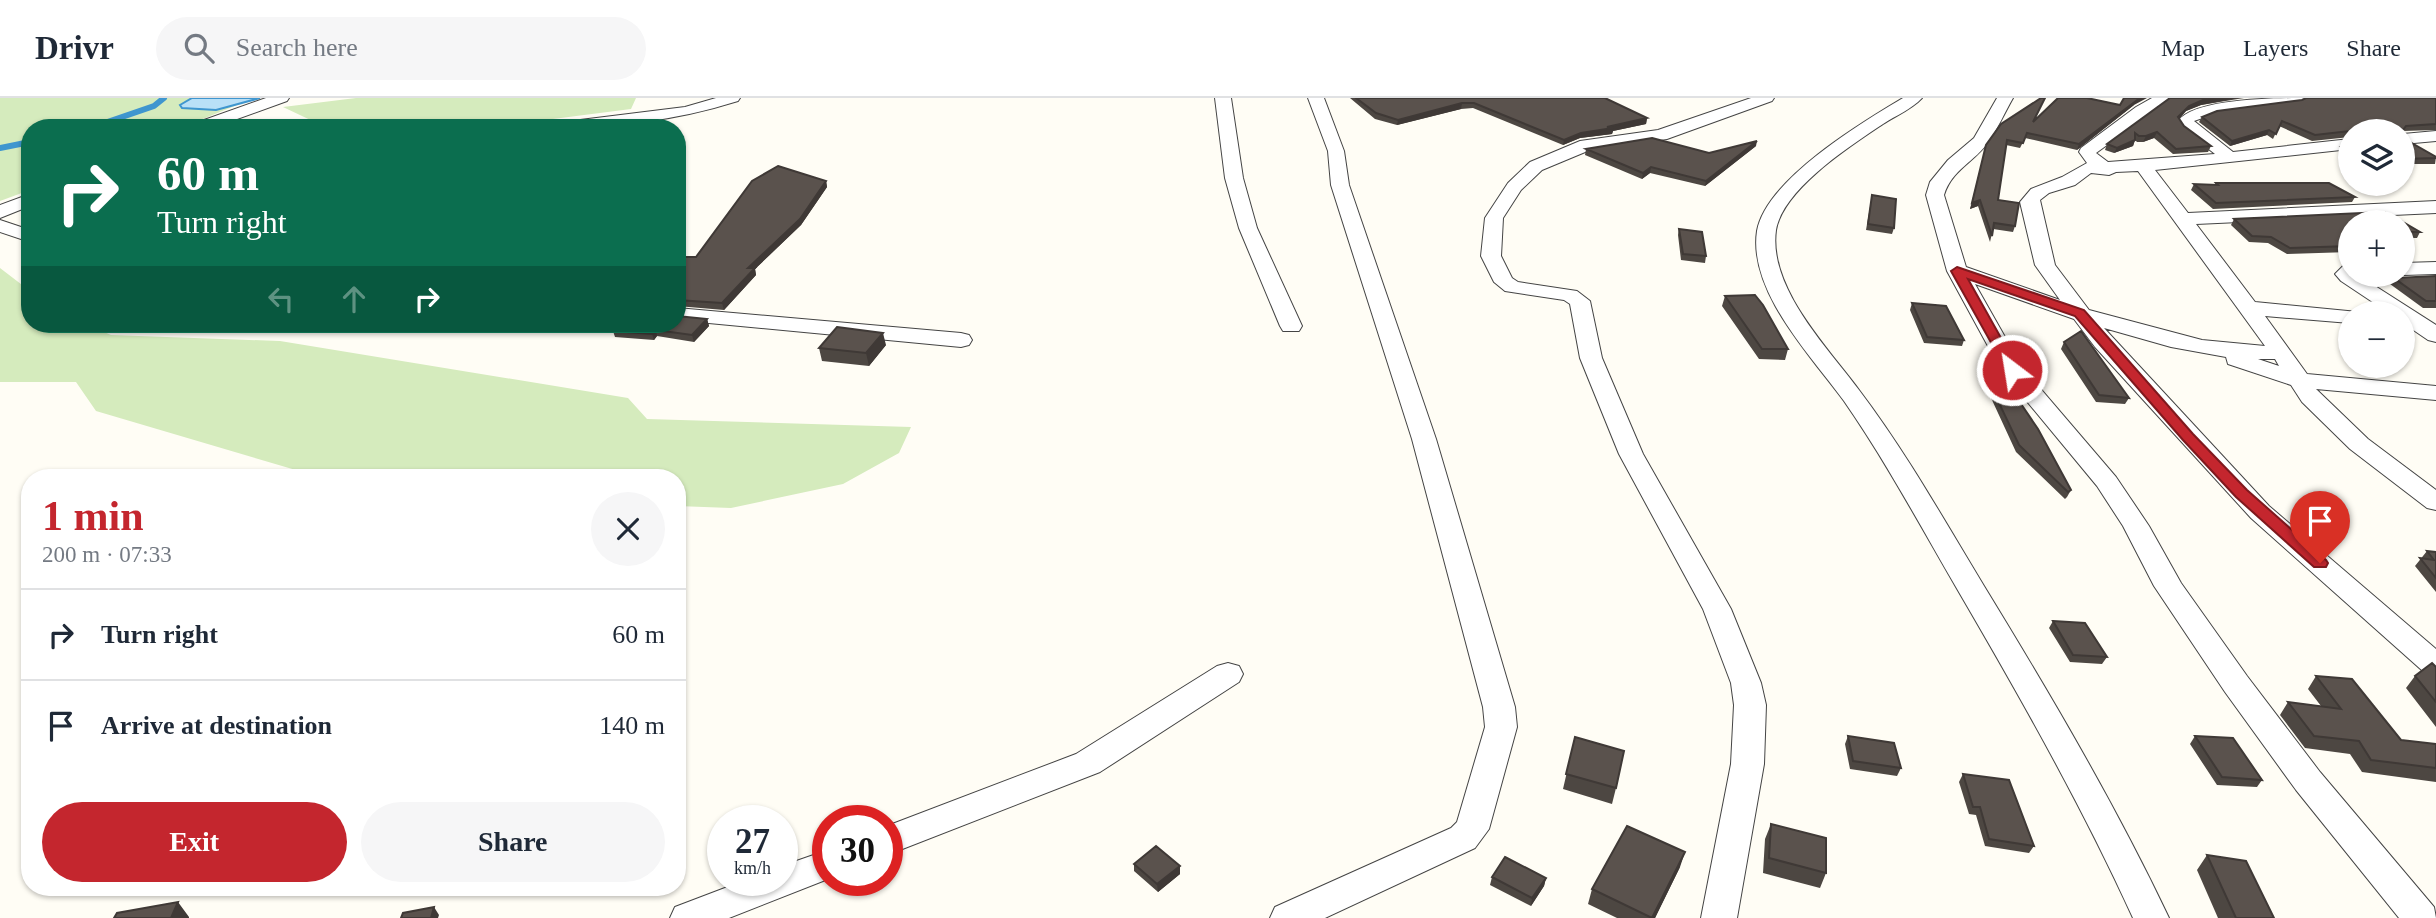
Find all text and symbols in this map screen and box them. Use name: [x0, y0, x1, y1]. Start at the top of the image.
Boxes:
search box: [156, 17, 646, 80]
icon: search: [180, 29, 218, 67]
text: Drivr: [35, 30, 114, 66]
text: Search here: [236, 33, 358, 62]
text: Map: [2161, 35, 2205, 61]
text: Layers: [2243, 35, 2308, 61]
text: Share: [2346, 35, 2401, 61]
map controls: [2338, 119, 2415, 378]
button: layers: [2338, 119, 2415, 196]
text: 60 m: [157, 146, 259, 201]
icon: right: [42, 147, 133, 238]
text: Turn right: [157, 204, 287, 240]
button: +: [2338, 210, 2415, 287]
icon: left: [262, 280, 300, 318]
icon: ahead: [335, 280, 373, 318]
icon: right: [408, 280, 446, 318]
button: −: [2338, 301, 2415, 378]
position arrow: [1975, 333, 2049, 407]
pin: [2290, 491, 2350, 563]
button: close: [591, 492, 665, 566]
text: 1 min: [42, 493, 144, 539]
icon: arrive: [2301, 502, 2339, 540]
text: 200 m · 07:33: [42, 542, 172, 567]
icon: right: [42, 616, 80, 654]
text: Turn right: [101, 620, 218, 649]
text: 60 m: [612, 620, 665, 649]
icon: arrive: [42, 707, 80, 745]
text: Arrive at destination: [101, 711, 332, 740]
text: 140 m: [599, 711, 665, 740]
button: Exit: [42, 802, 347, 882]
button: Share: [361, 802, 665, 882]
speed limit sign: 30: [812, 805, 903, 896]
text: 27: [735, 822, 770, 861]
text: km/h: [734, 858, 771, 878]

